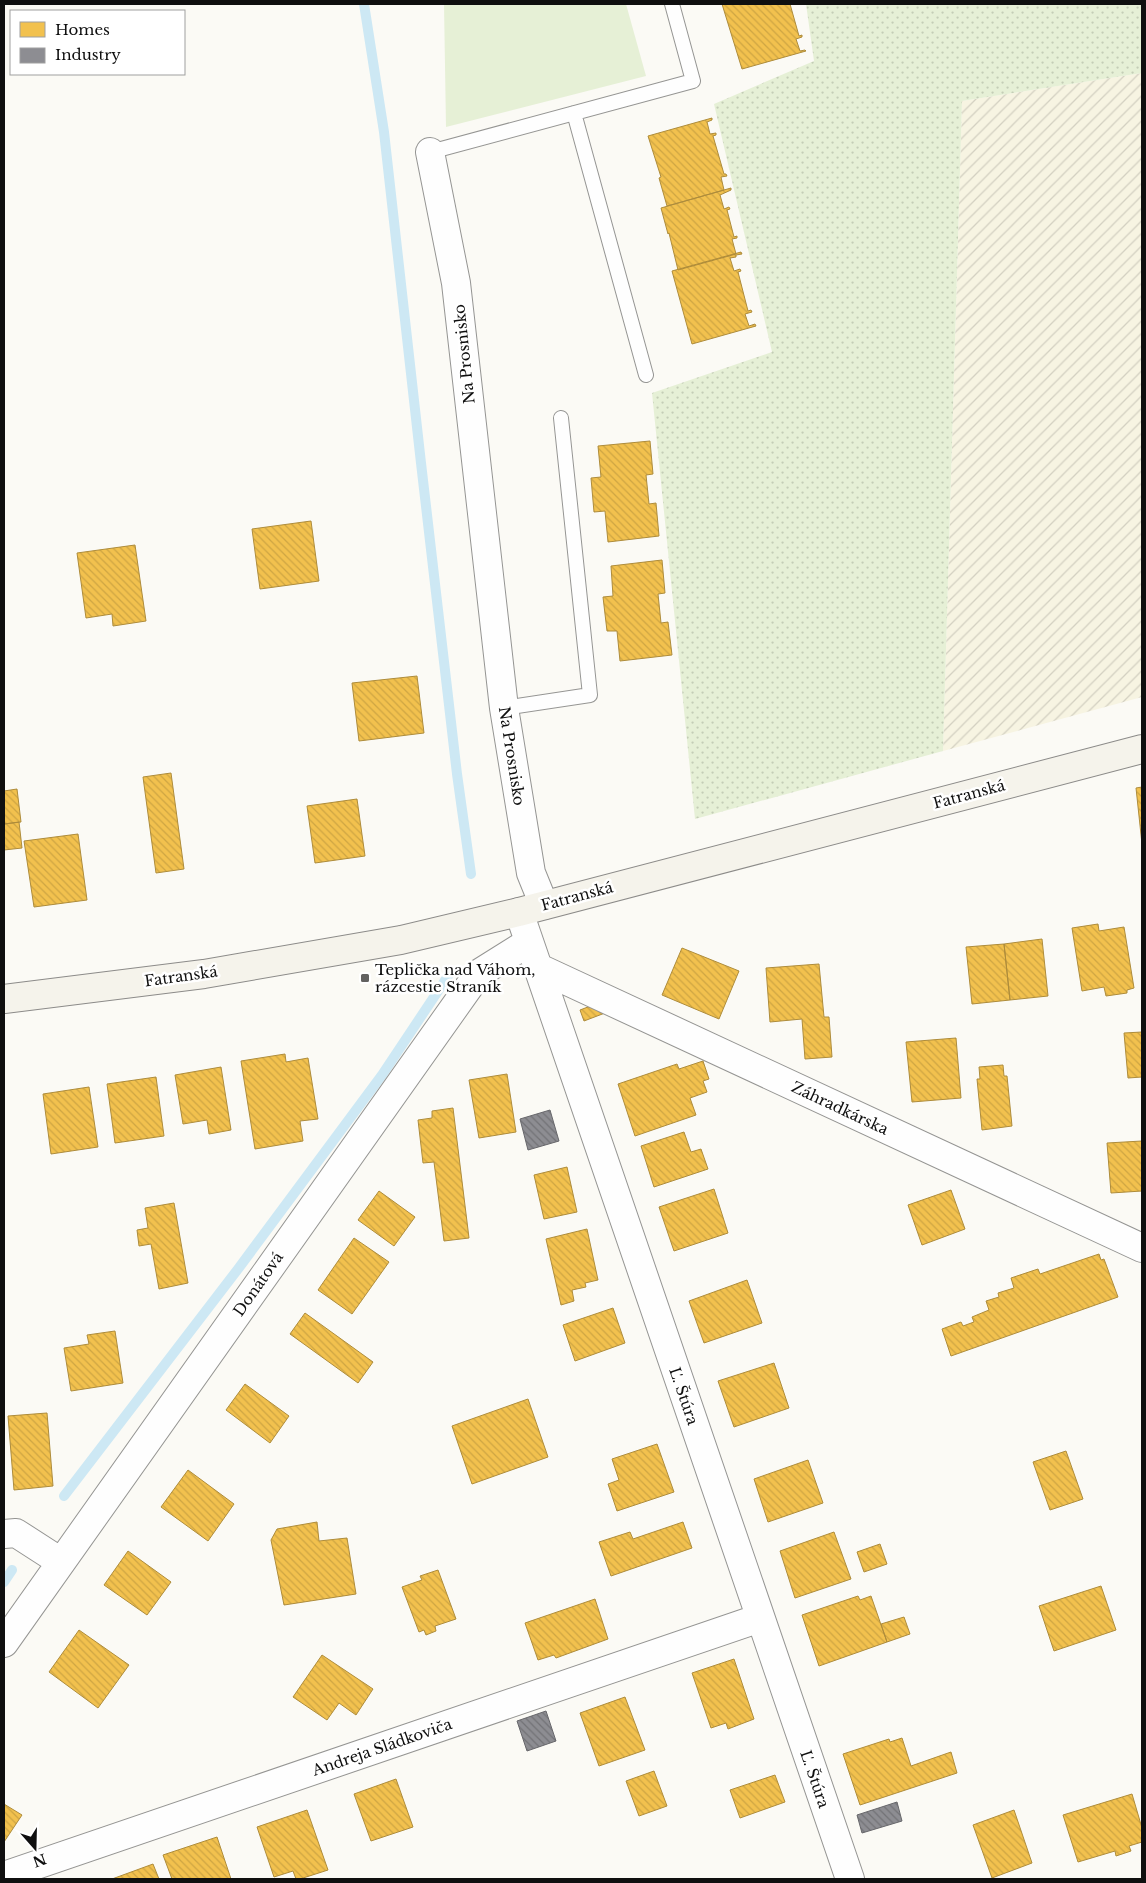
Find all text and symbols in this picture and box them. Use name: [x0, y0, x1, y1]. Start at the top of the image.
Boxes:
legend: [10, 10, 185, 75]
text: Homes: [55, 20, 110, 39]
text: Industry: [55, 45, 121, 64]
street label: Na Prosnisko: [449, 303, 479, 405]
street label: Na Prosnisko: [495, 705, 529, 807]
street label: Fatranská: [931, 775, 1008, 813]
street label: Fatranská: [539, 877, 616, 915]
place label: Teplička nad Váhom, rázcestie Straník: [375, 960, 535, 996]
street label: Fatranská: [143, 961, 219, 991]
marker: Teplička nad Váhom, rázcestie Straník: [359, 972, 371, 984]
street label: Záhradkárska: [788, 1077, 892, 1139]
street label: Donátová: [229, 1248, 287, 1320]
street label: Ľ. Štúra: [665, 1365, 703, 1428]
street label: Andreja Sládkoviča: [309, 1714, 455, 1780]
street label: Ľ. Štúra: [796, 1748, 834, 1811]
north arrow: [10, 1823, 60, 1873]
text: N: [30, 1850, 49, 1871]

